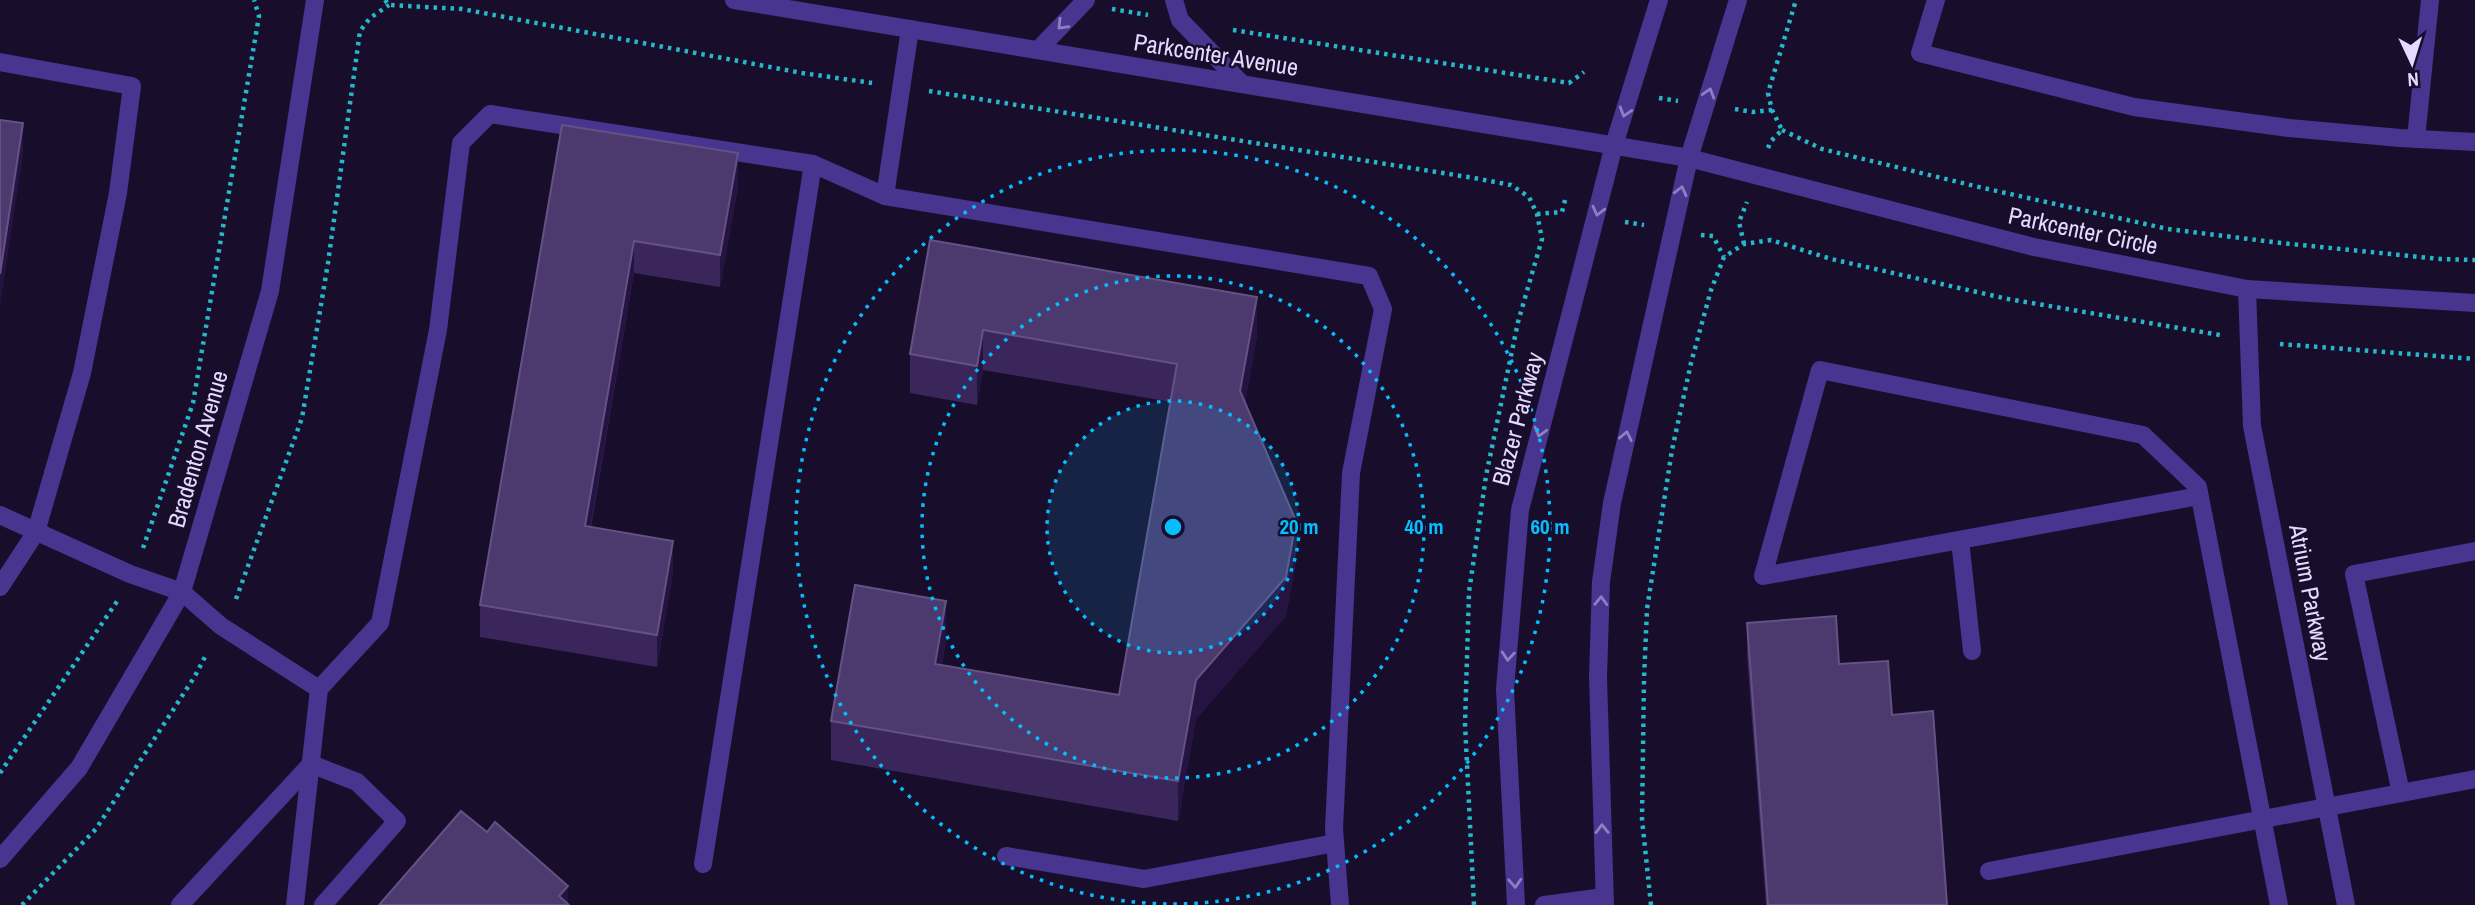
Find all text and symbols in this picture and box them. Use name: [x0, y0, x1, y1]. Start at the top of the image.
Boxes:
one-way arrow: [1058, 17, 1071, 30]
street label: Parkcenter Avenue: [1132, 25, 1301, 83]
north arrow: [2377, 28, 2447, 98]
text: N: [2407, 67, 2420, 93]
one-way arrow: [1701, 87, 1716, 99]
one-way arrow: [1618, 106, 1633, 118]
one-way arrow: [1673, 185, 1687, 197]
street label: Parkcenter Circle: [2006, 199, 2161, 261]
one-way arrow: [1591, 205, 1606, 217]
street label: Blazer Parkway: [1484, 348, 1550, 489]
street label: Bradenton Avenue: [159, 367, 235, 531]
one-way arrow: [1534, 425, 1548, 437]
one-way arrow: [1618, 430, 1633, 442]
text: 20 m: [1279, 512, 1319, 541]
text: 40 m: [1404, 512, 1444, 541]
text: 60 m: [1530, 512, 1570, 541]
centre of rings: [1161, 515, 1185, 539]
street label: Atrium Parkway: [2282, 521, 2340, 664]
one-way arrow: [1593, 596, 1608, 607]
one-way arrow: [1501, 651, 1516, 662]
one-way arrow: [1595, 823, 1610, 834]
one-way arrow: [1507, 878, 1522, 889]

